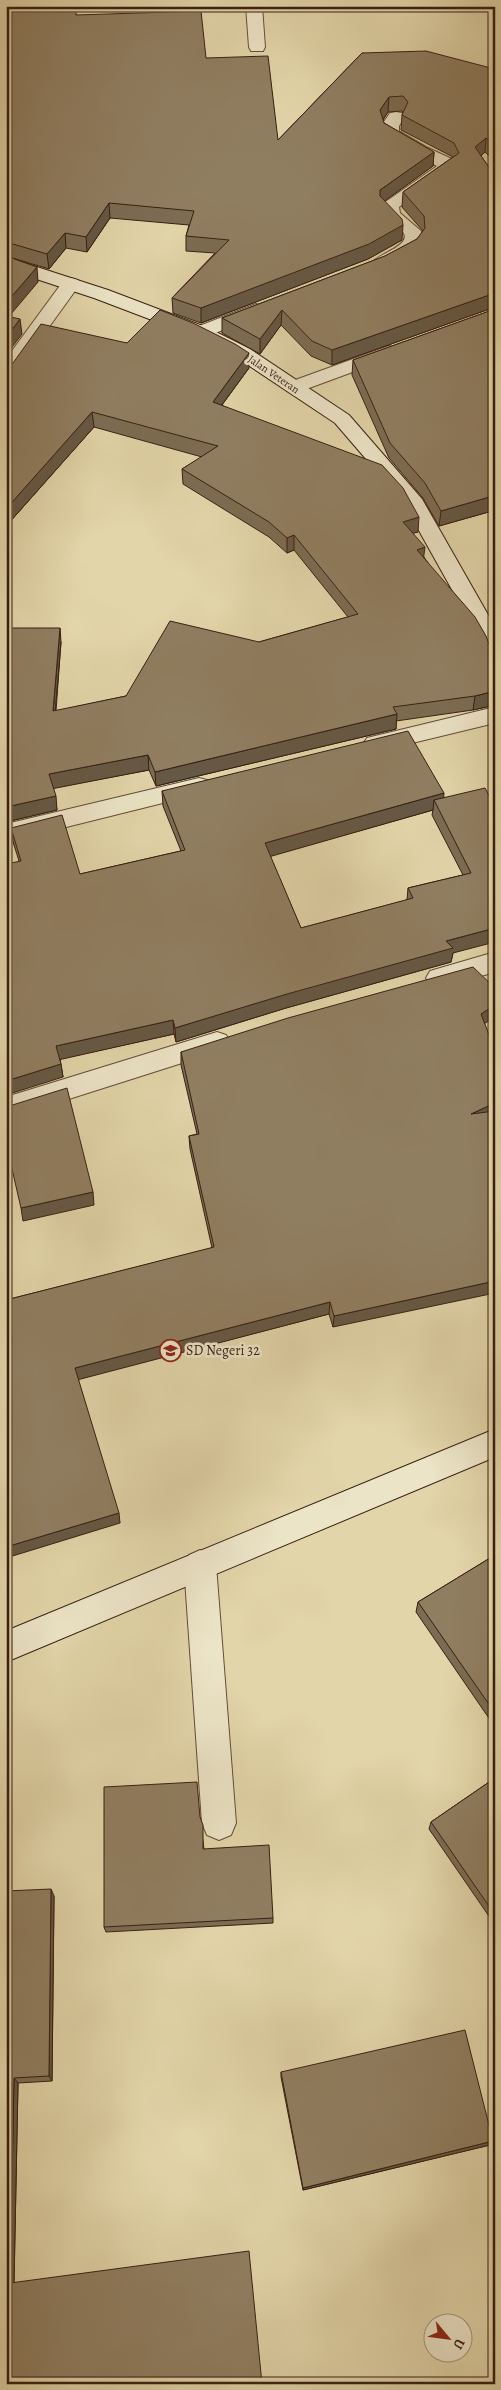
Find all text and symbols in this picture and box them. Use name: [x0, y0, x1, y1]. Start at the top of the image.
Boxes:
street label: Jalan Veteran: [245, 352, 302, 397]
school or university icon: SD Negeri 32: [158, 1338, 182, 1362]
place label: SD Negeri 32: [186, 1341, 260, 1360]
north arrow: [424, 2312, 474, 2362]
text: U: [448, 2335, 469, 2353]

